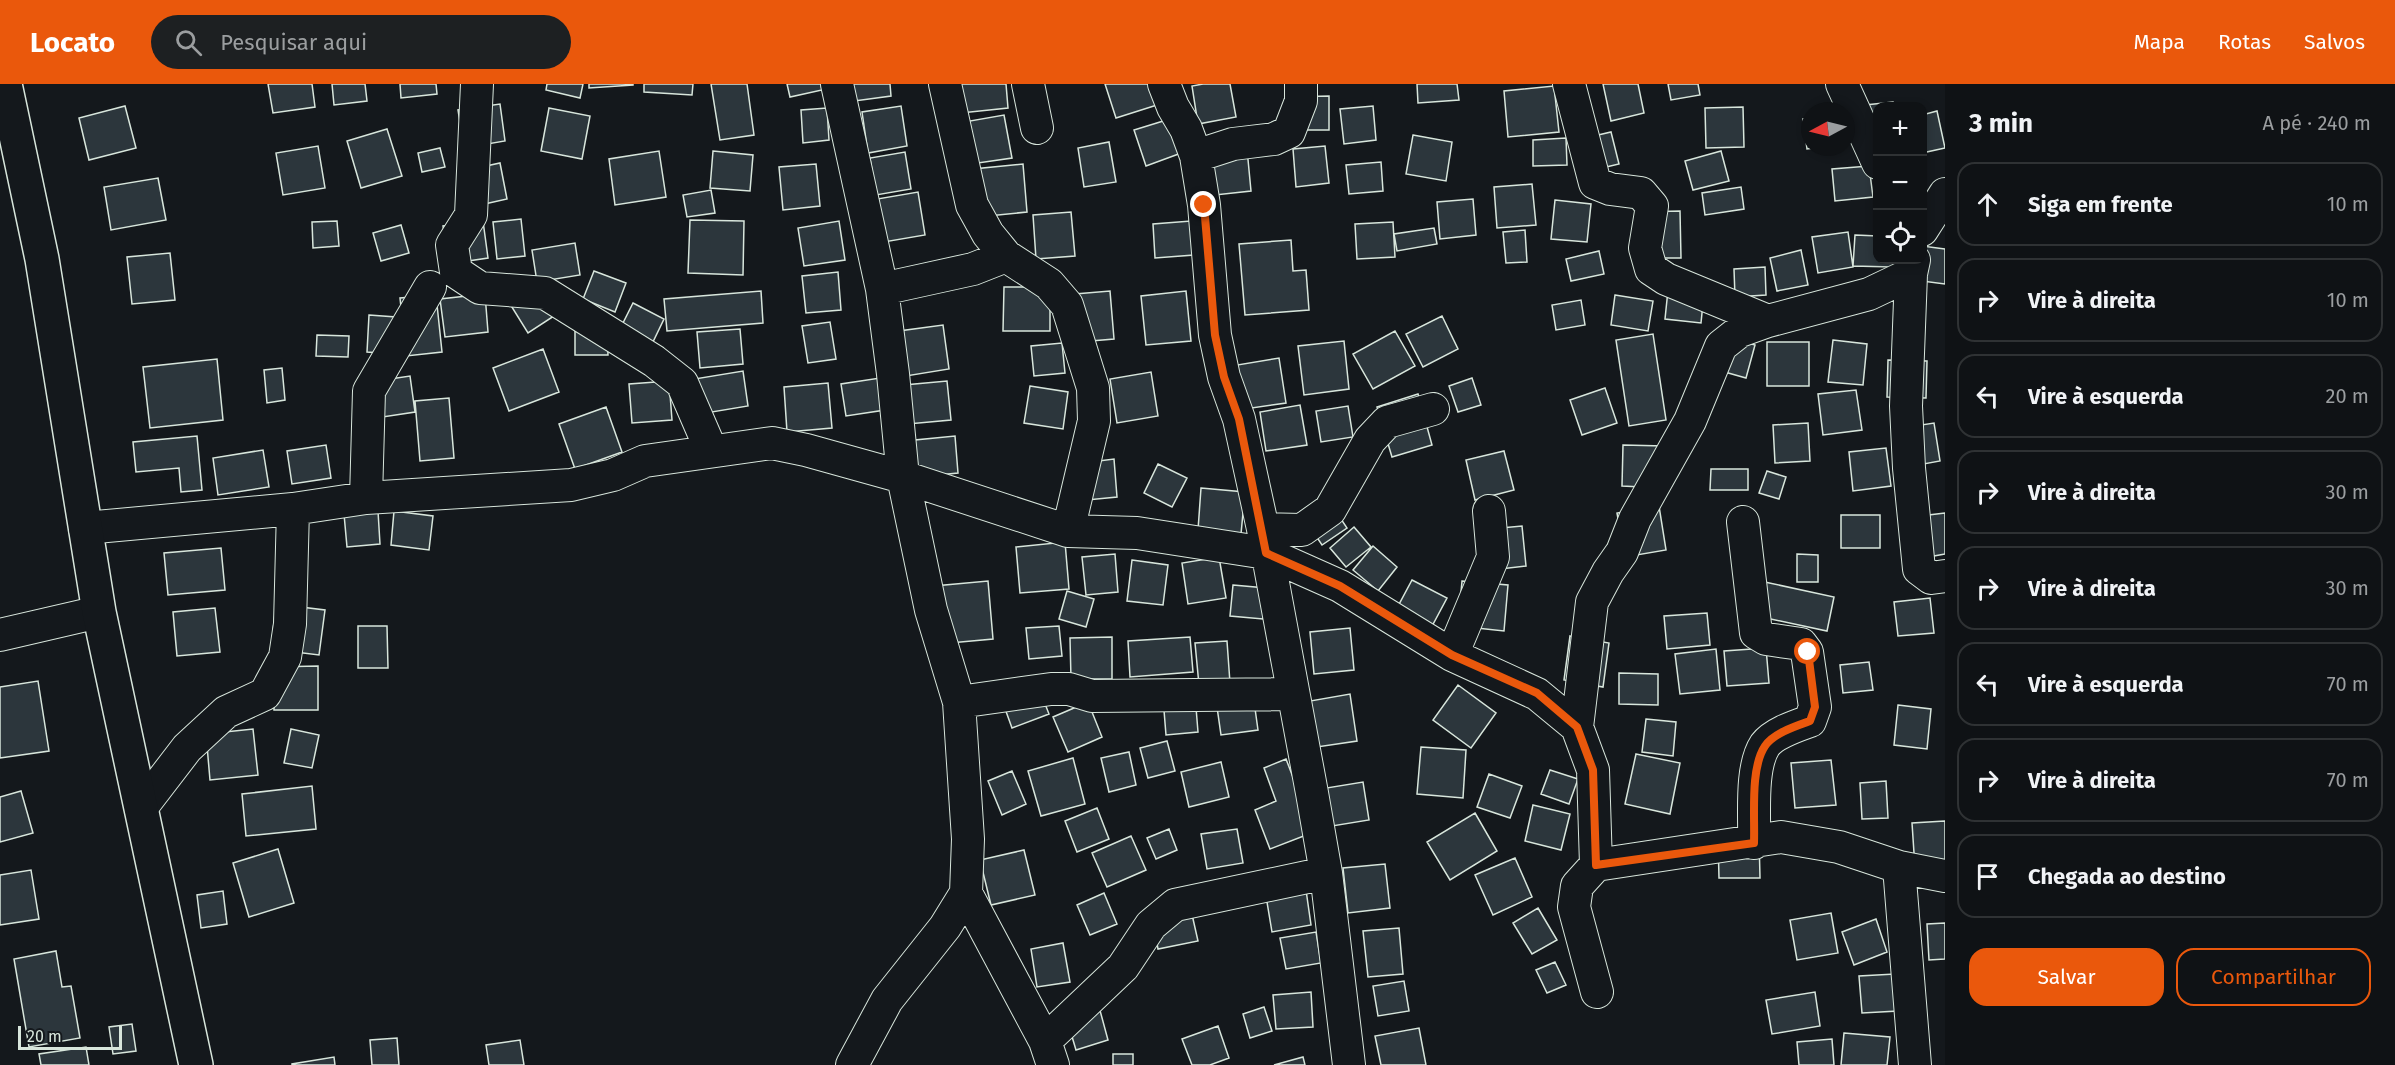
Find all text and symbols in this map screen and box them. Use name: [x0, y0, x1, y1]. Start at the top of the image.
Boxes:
search box: [151, 15, 571, 69]
text: Locato: [30, 26, 115, 59]
icon: search: [172, 26, 205, 59]
text: Pesquisar aqui: [220, 29, 367, 56]
text: Mapa: [2134, 29, 2185, 55]
text: Rotas: [2218, 29, 2271, 55]
text: Salvos: [2304, 29, 2365, 55]
north arrow: [1801, 102, 1855, 156]
map controls: [1873, 102, 1927, 264]
button: +: [1873, 102, 1927, 156]
text: 3 min: [1969, 108, 2033, 139]
text: A pé · 240 m: [2262, 111, 2371, 135]
button: −: [1873, 156, 1927, 210]
icon: ahead: [1971, 188, 2004, 221]
route end: [1190, 191, 1216, 217]
text: Siga em frente: [2028, 191, 2173, 218]
text: 10 m: [2327, 192, 2369, 216]
button: locate: [1873, 210, 1927, 264]
icon: right: [1971, 284, 2004, 317]
text: Vire à direita: [2028, 287, 2156, 314]
text: 10 m: [2327, 288, 2369, 312]
icon: left: [1971, 380, 2004, 413]
text: Vire à esquerda: [2028, 383, 2184, 410]
text: 20 m: [2326, 384, 2369, 408]
icon: right: [1971, 476, 2004, 509]
text: Vire à direita: [2028, 479, 2156, 506]
text: 30 m: [2325, 480, 2369, 504]
icon: right: [1971, 572, 2004, 605]
text: Vire à direita: [2028, 575, 2156, 602]
text: 30 m: [2325, 576, 2369, 600]
route start: [1794, 638, 1820, 664]
icon: left: [1971, 668, 2004, 701]
text: Vire à esquerda: [2028, 671, 2184, 698]
text: 70 m: [2327, 672, 2369, 696]
icon: right: [1971, 764, 2004, 797]
text: Vire à direita: [2028, 767, 2156, 794]
text: 70 m: [2327, 768, 2369, 792]
icon: arrive: [1971, 860, 2004, 893]
text: Chegada ao destino: [2028, 863, 2226, 890]
button: Salvar: [1969, 948, 2164, 1006]
button: Compartilhar: [2176, 948, 2371, 1006]
scale bar: [18, 1023, 122, 1050]
text: 20 m: [27, 1027, 62, 1046]

